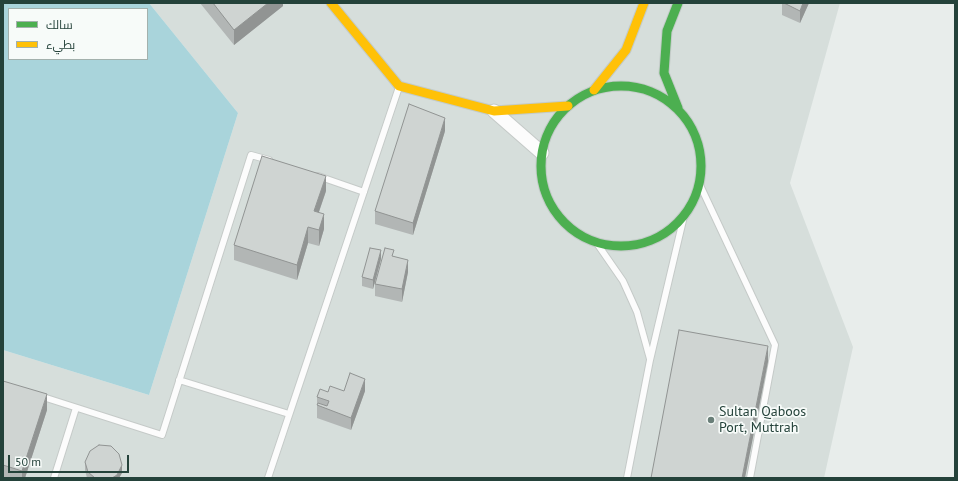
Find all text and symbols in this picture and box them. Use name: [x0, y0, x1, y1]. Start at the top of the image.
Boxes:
legend: [8, 8, 148, 60]
text: سالك: [46, 17, 73, 32]
text: بطيء: [46, 37, 75, 52]
place label: Sultan Qaboos Port, Muttrah: [719, 404, 806, 436]
marker: Sultan Qaboos Port, Muttrah: [706, 415, 716, 425]
scale bar: [10, 447, 131, 473]
text: 50 m: [15, 454, 41, 469]

